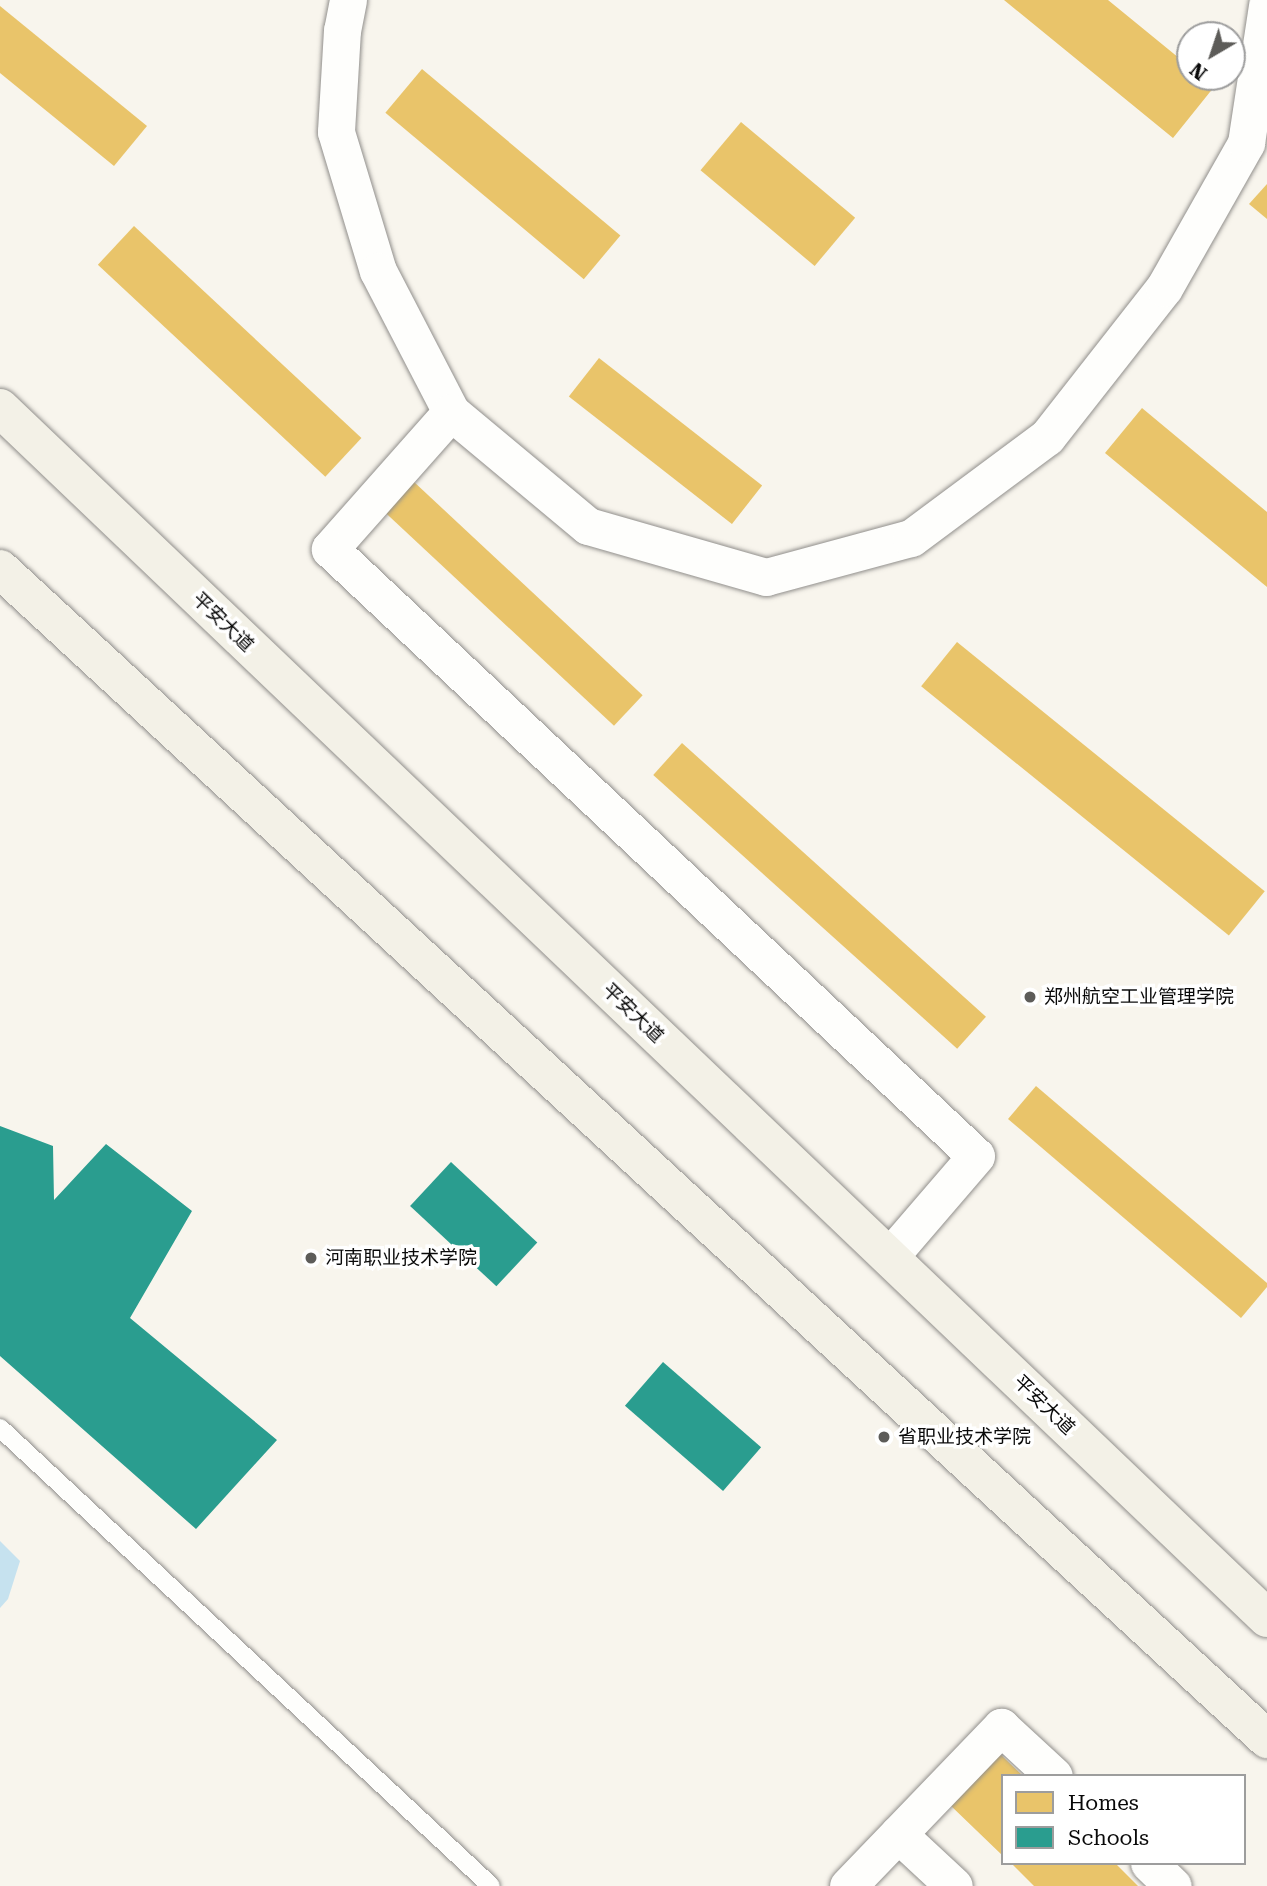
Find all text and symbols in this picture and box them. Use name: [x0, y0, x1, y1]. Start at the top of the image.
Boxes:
north arrow: [1176, 21, 1246, 91]
text: N: [1186, 58, 1212, 85]
street label: 平安大道: [188, 587, 258, 657]
street label: 平安大道: [598, 978, 668, 1048]
place label: 郑州航空工业管理学院: [1044, 986, 1234, 1008]
marker: 郑州航空工业管理学院: [1022, 989, 1038, 1005]
place label: 河南职业技术学院: [325, 1247, 477, 1269]
marker: 河南职业技术学院: [303, 1250, 319, 1266]
street label: 平安大道: [1009, 1370, 1079, 1440]
place label: 省职业技术学院: [898, 1426, 1031, 1448]
marker: 省职业技术学院: [876, 1429, 892, 1445]
legend: [1001, 1774, 1246, 1865]
text: Homes: [1068, 1791, 1139, 1815]
text: Schools: [1068, 1826, 1149, 1850]

